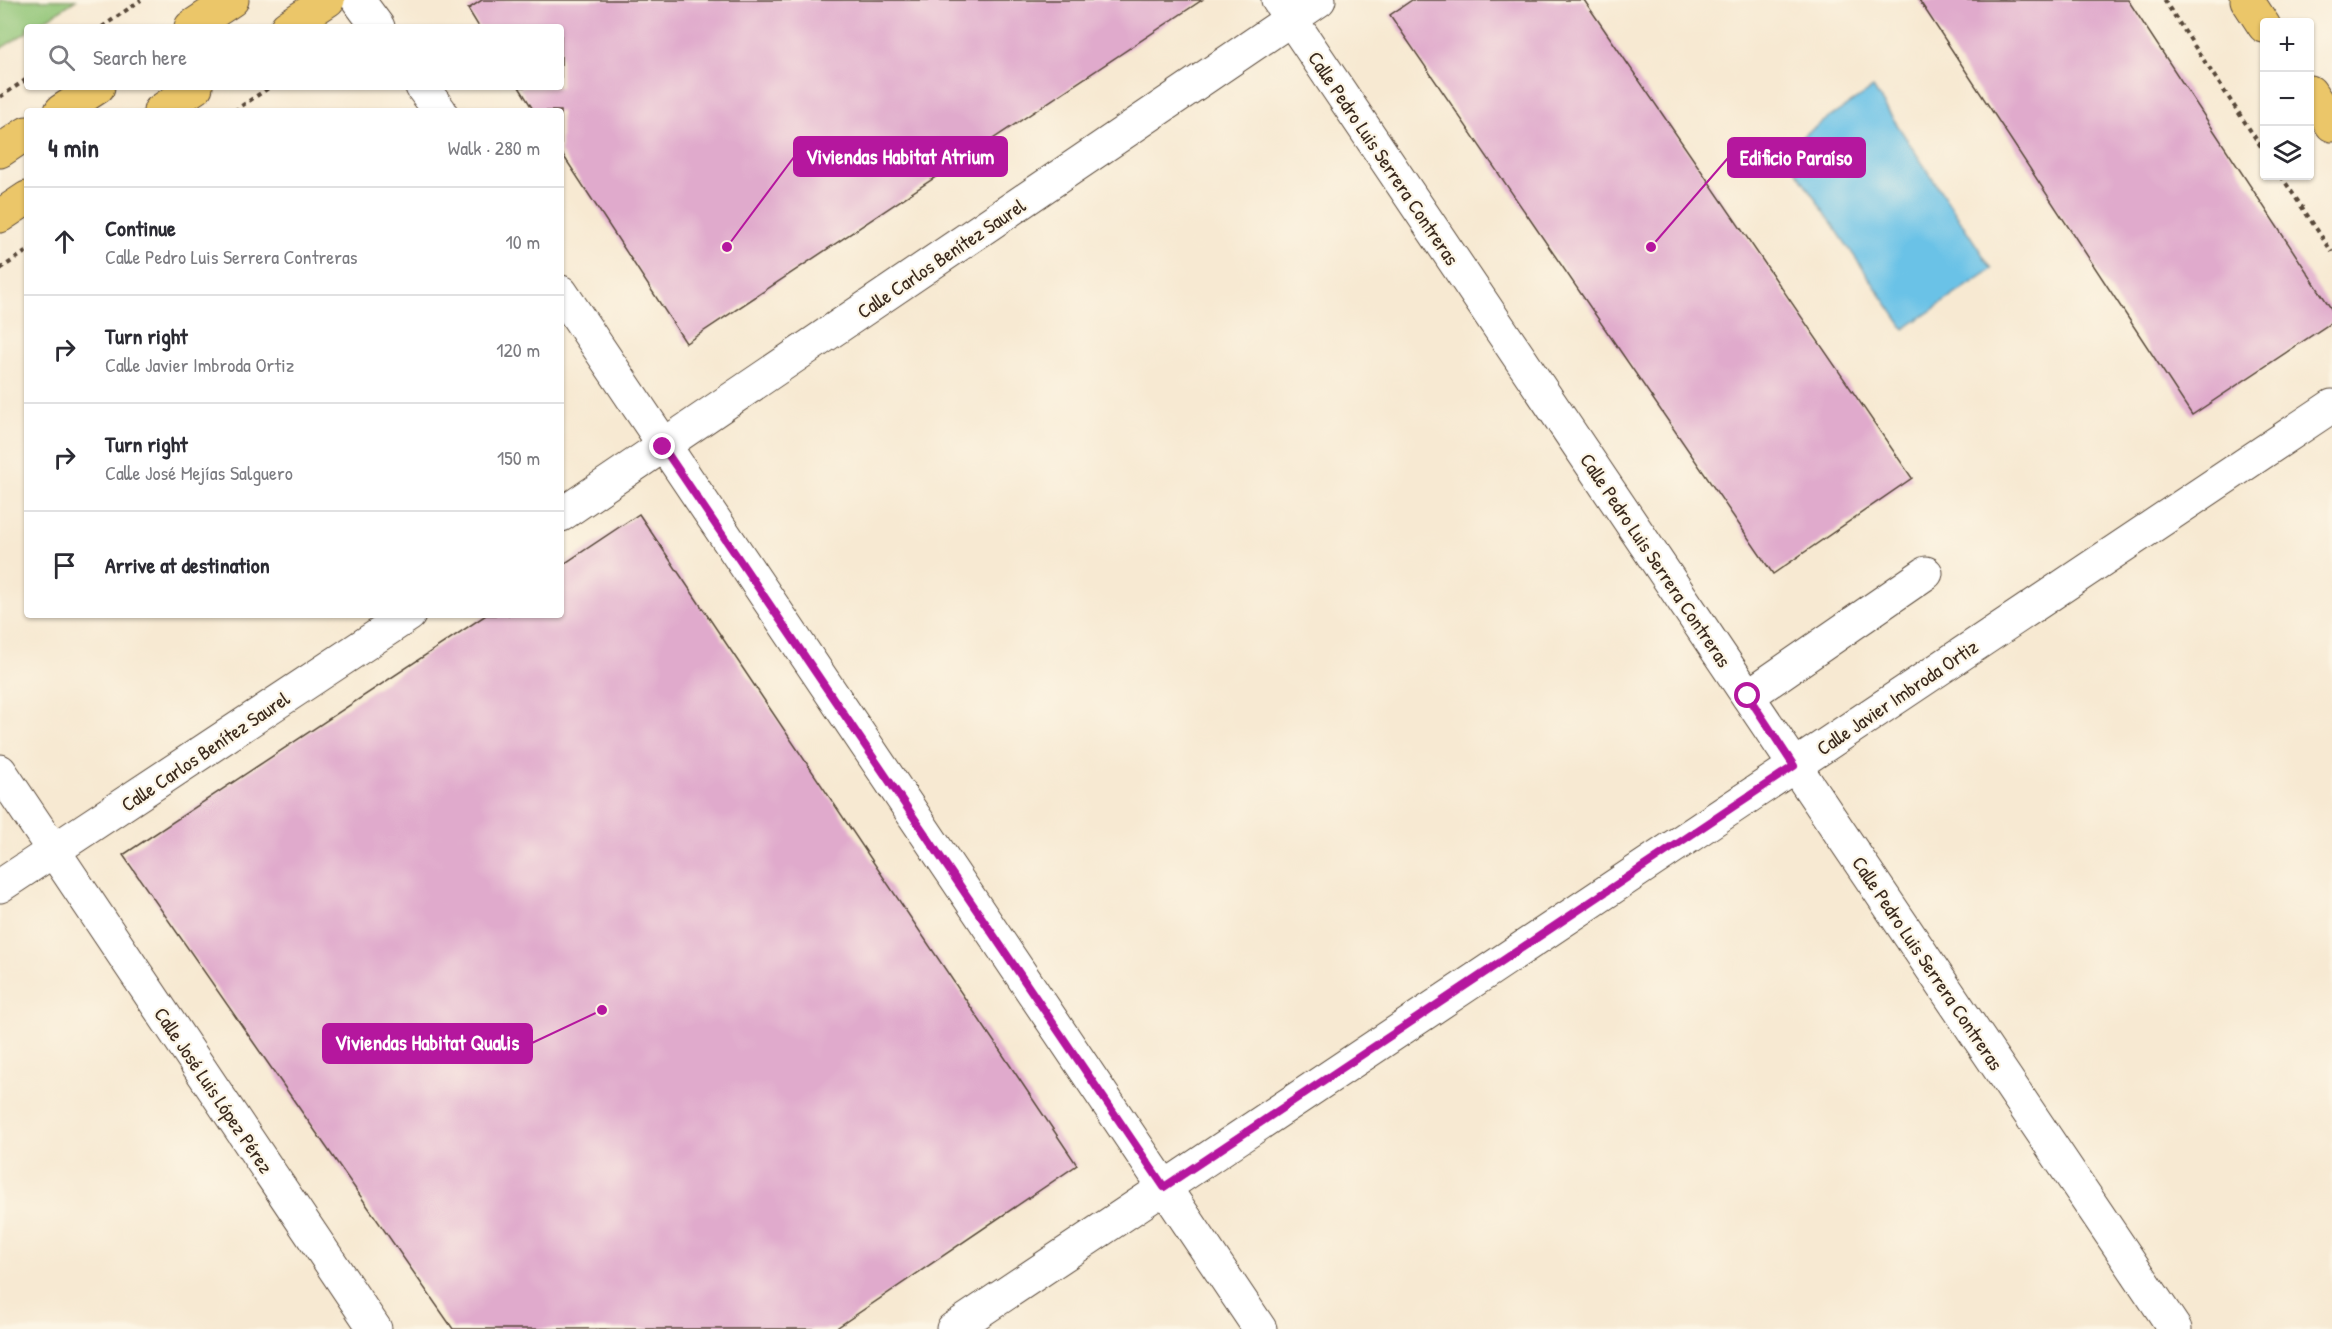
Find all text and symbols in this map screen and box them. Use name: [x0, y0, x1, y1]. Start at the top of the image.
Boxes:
map controls: [2260, 18, 2314, 180]
button: +: [2260, 18, 2314, 72]
search box: [24, 24, 564, 90]
icon: search: [45, 41, 78, 74]
text: Search here: [93, 42, 187, 72]
street label: Calle Pedro Luis Serrera Contreras: [1302, 46, 1466, 270]
button: −: [2260, 72, 2314, 126]
button: layers: [2260, 126, 2314, 180]
text: 4 min: [48, 130, 99, 165]
text: Walk · 280 m: [448, 134, 540, 161]
callout: Viviendas Habitat Atrium: [794, 137, 1007, 176]
callout: Edificio Paraíso: [1728, 138, 1865, 177]
text: Viviendas Habitat Atrium: [806, 142, 994, 171]
text: Edificio Paraíso: [1740, 143, 1853, 172]
street label: Calle Carlos Benítez Saurel: [851, 191, 1031, 324]
text: Continue: [105, 213, 176, 243]
icon: ahead: [48, 225, 81, 258]
text: 10 m: [506, 228, 540, 255]
text: Calle Pedro Luis Serrera Contreras: [105, 243, 357, 270]
text: Turn right: [105, 321, 188, 351]
icon: right: [48, 333, 81, 366]
text: 120 m: [496, 336, 540, 363]
text: Calle Javier Imbroda Ortiz: [105, 351, 294, 378]
text: Turn right: [105, 429, 188, 459]
route end: [649, 433, 675, 459]
icon: right: [48, 441, 81, 474]
text: 150 m: [497, 444, 540, 471]
street label: Calle Pedro Luis Serrera Contreras: [1574, 448, 1738, 672]
text: Calle José Mejías Salguero: [105, 459, 293, 486]
icon: arrive: [48, 549, 81, 582]
text: Arrive at destination: [105, 550, 270, 580]
street label: Calle Javier Imbroda Ortiz: [1811, 633, 1983, 761]
route start: [1734, 682, 1760, 708]
street label: Calle Carlos Benítez Saurel: [115, 684, 295, 817]
street label: Calle Pedro Luis Serrera Contreras: [1846, 851, 2010, 1075]
street label: Calle José Luis López Pérez: [148, 1002, 280, 1179]
callout: Viviendas Habitat Qualis: [323, 1024, 532, 1063]
text: Viviendas Habitat Qualis: [335, 1028, 519, 1057]

